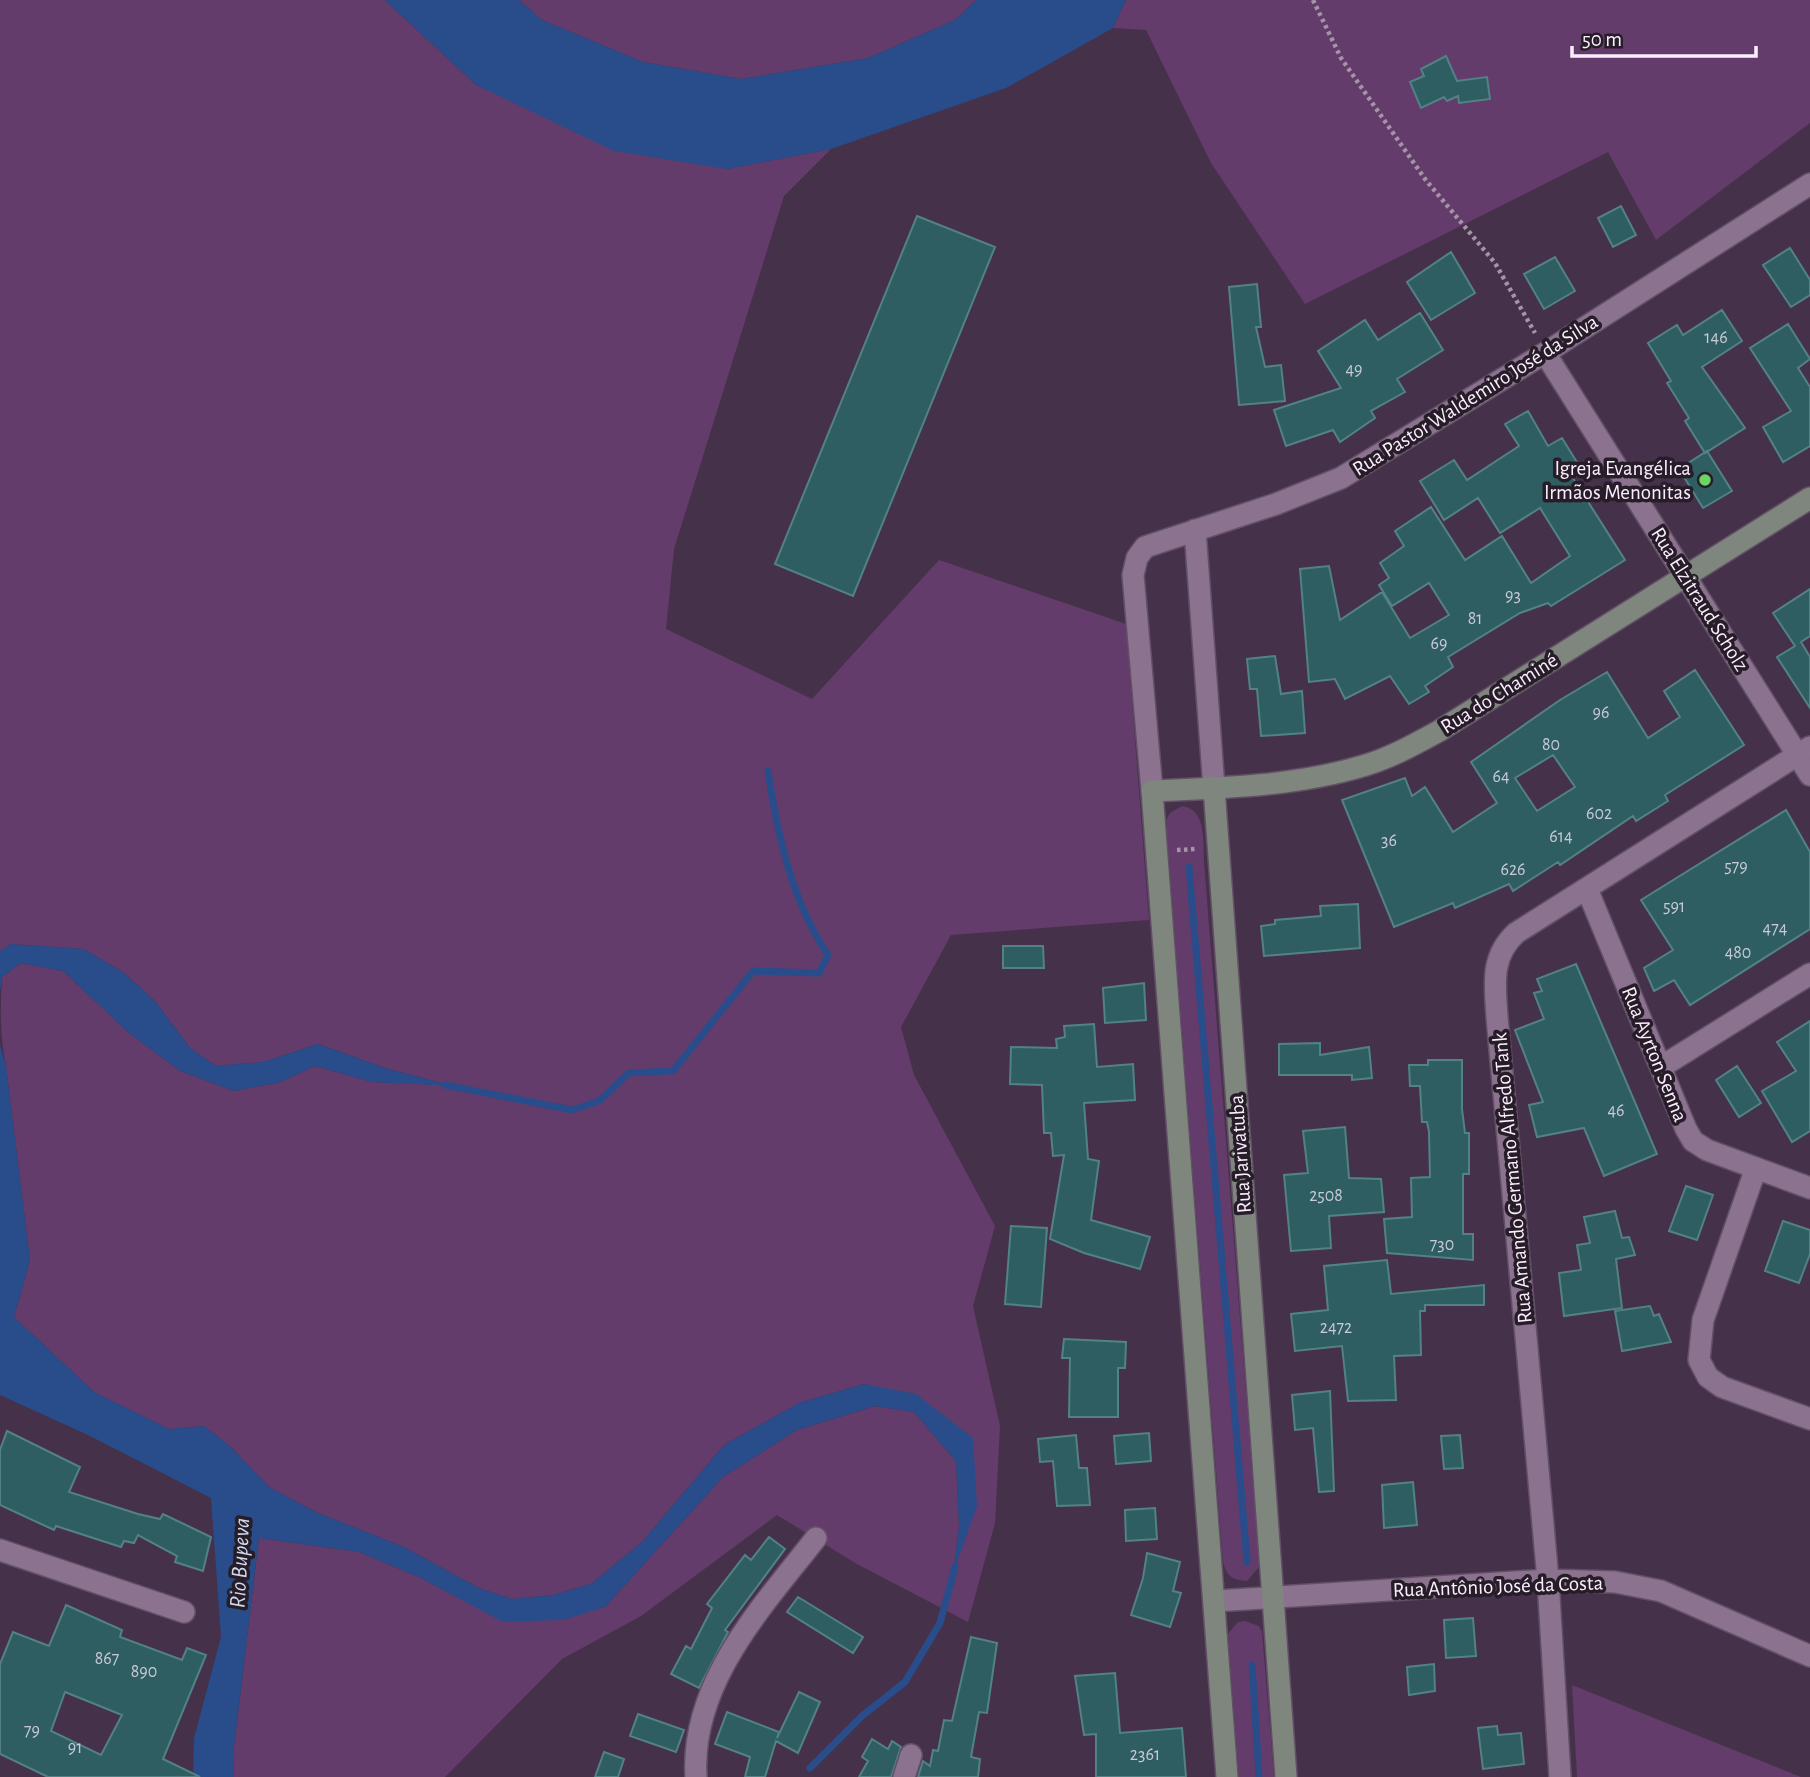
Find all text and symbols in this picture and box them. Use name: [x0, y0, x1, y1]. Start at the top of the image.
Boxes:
scale bar: [1572, 14, 1756, 58]
text: 50 m: [1582, 29, 1622, 50]
street label: Rua Pastor Waldemiro José da Silva: [1349, 311, 1602, 480]
house number: 146: [1704, 329, 1728, 347]
house number: 49: [1345, 361, 1363, 379]
place label: Igreja Evangélica Irmãos Menonitas: [1544, 458, 1691, 503]
marker: Igreja Evangélica Irmãos Menonitas: [1697, 472, 1713, 488]
street label: Rua Elzitraud Scholz: [1647, 524, 1752, 675]
house number: 93: [1505, 587, 1521, 605]
house number: 81: [1468, 610, 1482, 628]
house number: 69: [1431, 635, 1447, 653]
street label: Rua do Chaminé: [1437, 649, 1561, 738]
house number: 96: [1593, 704, 1609, 722]
house number: 80: [1542, 736, 1560, 754]
house number: 64: [1492, 768, 1510, 786]
house number: 602: [1586, 805, 1612, 823]
house number: 614: [1549, 828, 1573, 846]
house number: 36: [1381, 832, 1397, 850]
house number: 579: [1724, 858, 1748, 876]
house number: 626: [1500, 861, 1526, 879]
house number: 591: [1663, 898, 1685, 916]
house number: 474: [1763, 920, 1788, 938]
house number: 480: [1725, 944, 1751, 962]
street label: Rua Ayrton Senna: [1618, 984, 1691, 1125]
street label: Rua Amando Germano Alfredo Tank: [1489, 1031, 1536, 1324]
street label: Rua Jarivatuba: [1226, 1094, 1255, 1214]
house number: 46: [1607, 1102, 1625, 1120]
house number: 2508: [1309, 1187, 1343, 1205]
house number: 730: [1430, 1236, 1454, 1254]
house number: 2472: [1320, 1319, 1352, 1337]
water label: Rio Bupeva: [227, 1517, 254, 1609]
street label: Rua Antônio José da Costa: [1393, 1572, 1604, 1601]
house number: 867: [95, 1650, 119, 1668]
house number: 890: [131, 1663, 157, 1681]
house number: 79: [24, 1722, 40, 1740]
house number: 91: [68, 1739, 82, 1757]
house number: 2361: [1130, 1746, 1160, 1764]

